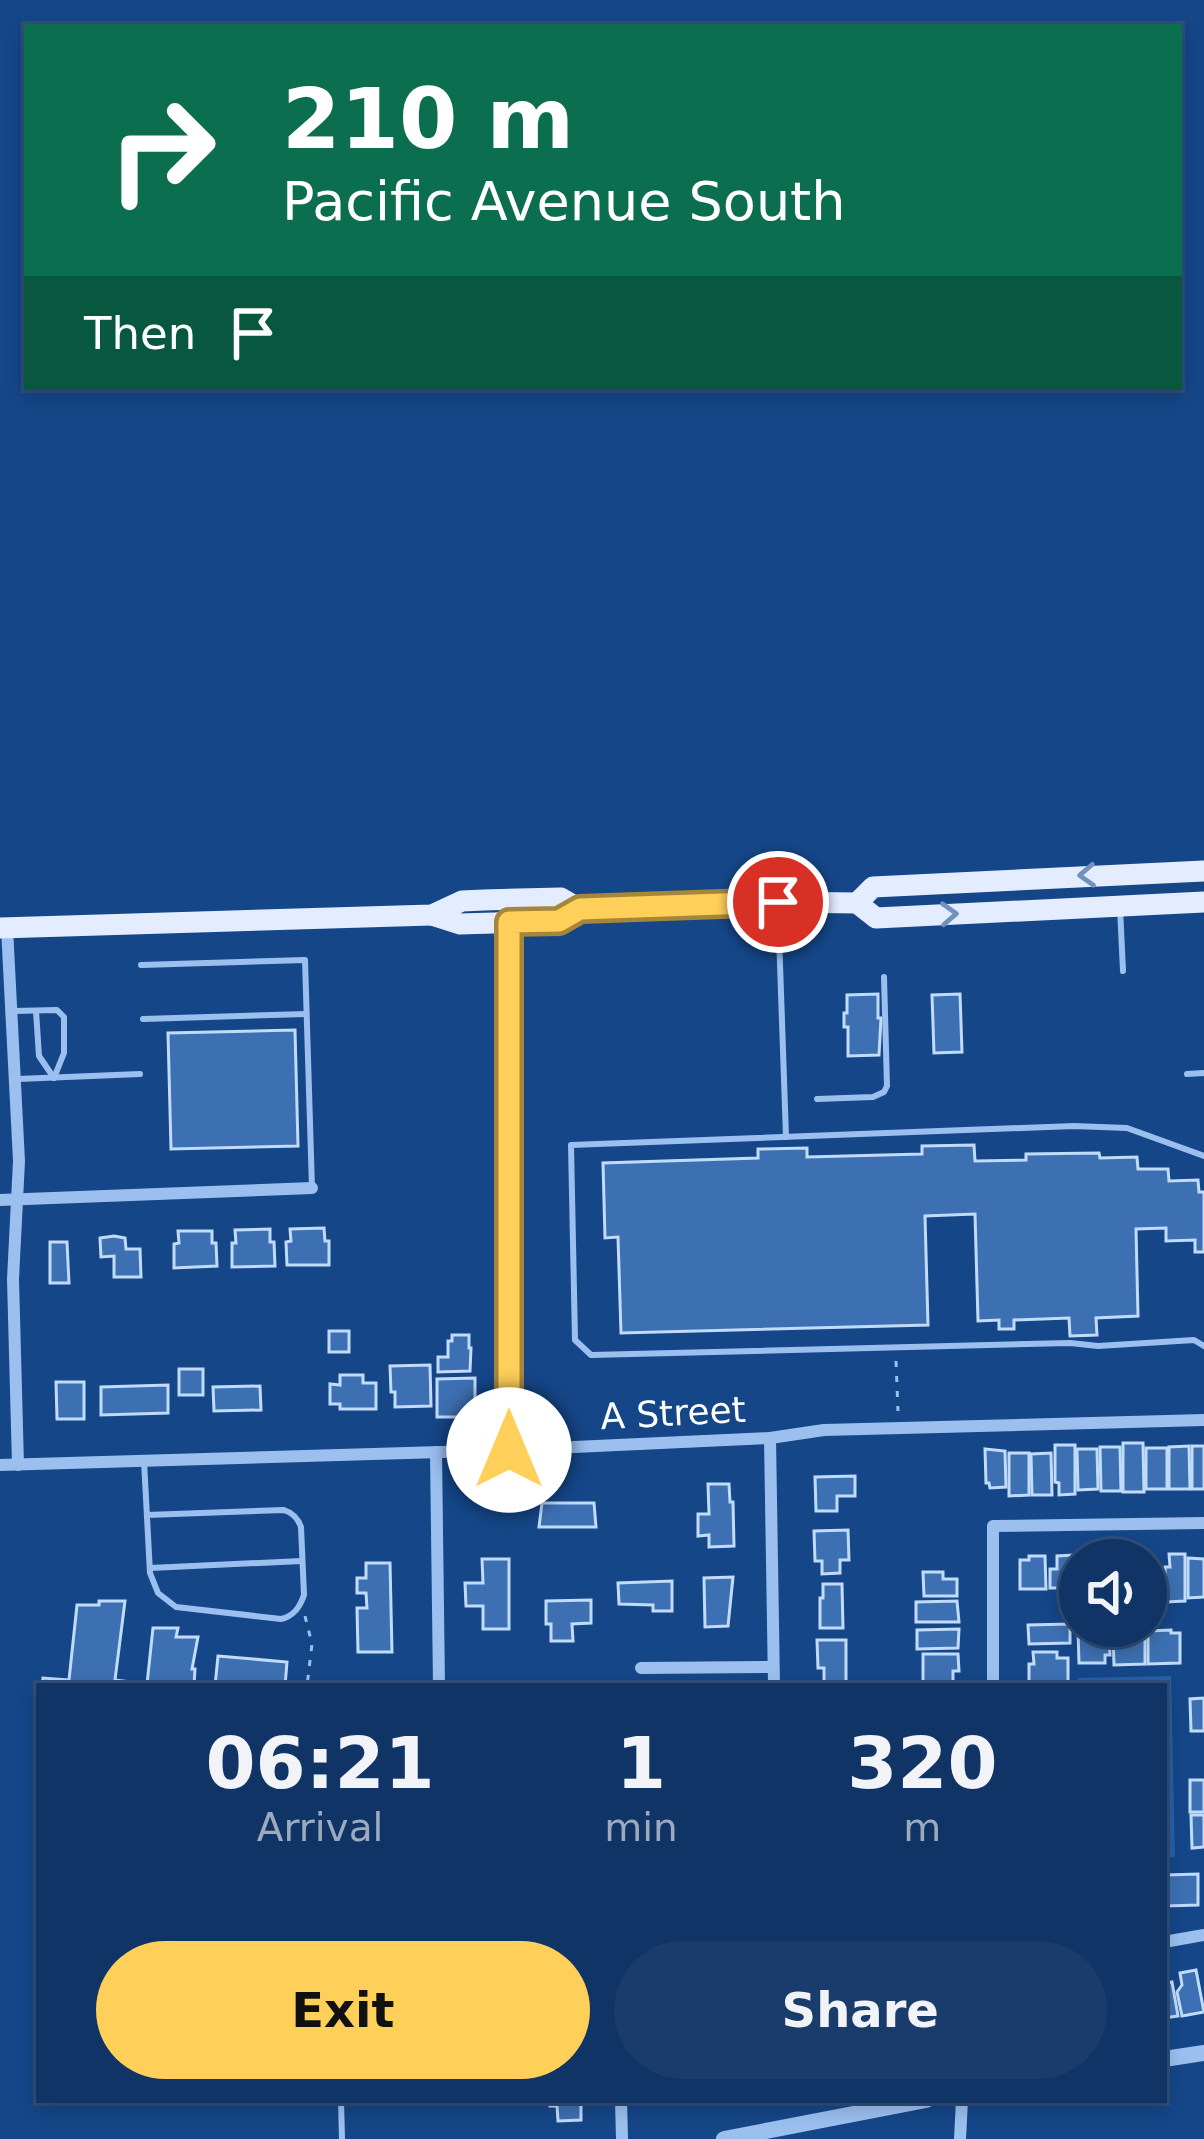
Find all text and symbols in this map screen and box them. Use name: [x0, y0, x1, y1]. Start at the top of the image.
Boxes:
text: 210 m: [282, 70, 574, 168]
icon: right: [84, 72, 240, 228]
text: Pacific Avenue South: [282, 170, 846, 233]
icon: arrive: [220, 300, 286, 366]
text: Then: [84, 307, 196, 360]
pin: [727, 851, 829, 953]
one-way arrow: [1077, 862, 1096, 888]
icon: arrive: [745, 869, 811, 935]
one-way arrow: [940, 901, 959, 927]
position arrow: [446, 1387, 572, 1513]
street label: A Street: [599, 1389, 747, 1437]
map controls: [1059, 1539, 1167, 1647]
button: sound: [1059, 1539, 1167, 1647]
text: 06:21: [205, 1721, 435, 1805]
text: 1: [616, 1721, 666, 1805]
text: 320: [847, 1721, 997, 1805]
text: Arrival: [257, 1805, 383, 1850]
text: min: [604, 1805, 678, 1850]
text: m: [903, 1805, 941, 1850]
button: Exit: [96, 1941, 590, 2079]
button: Share: [614, 1941, 1107, 2079]

